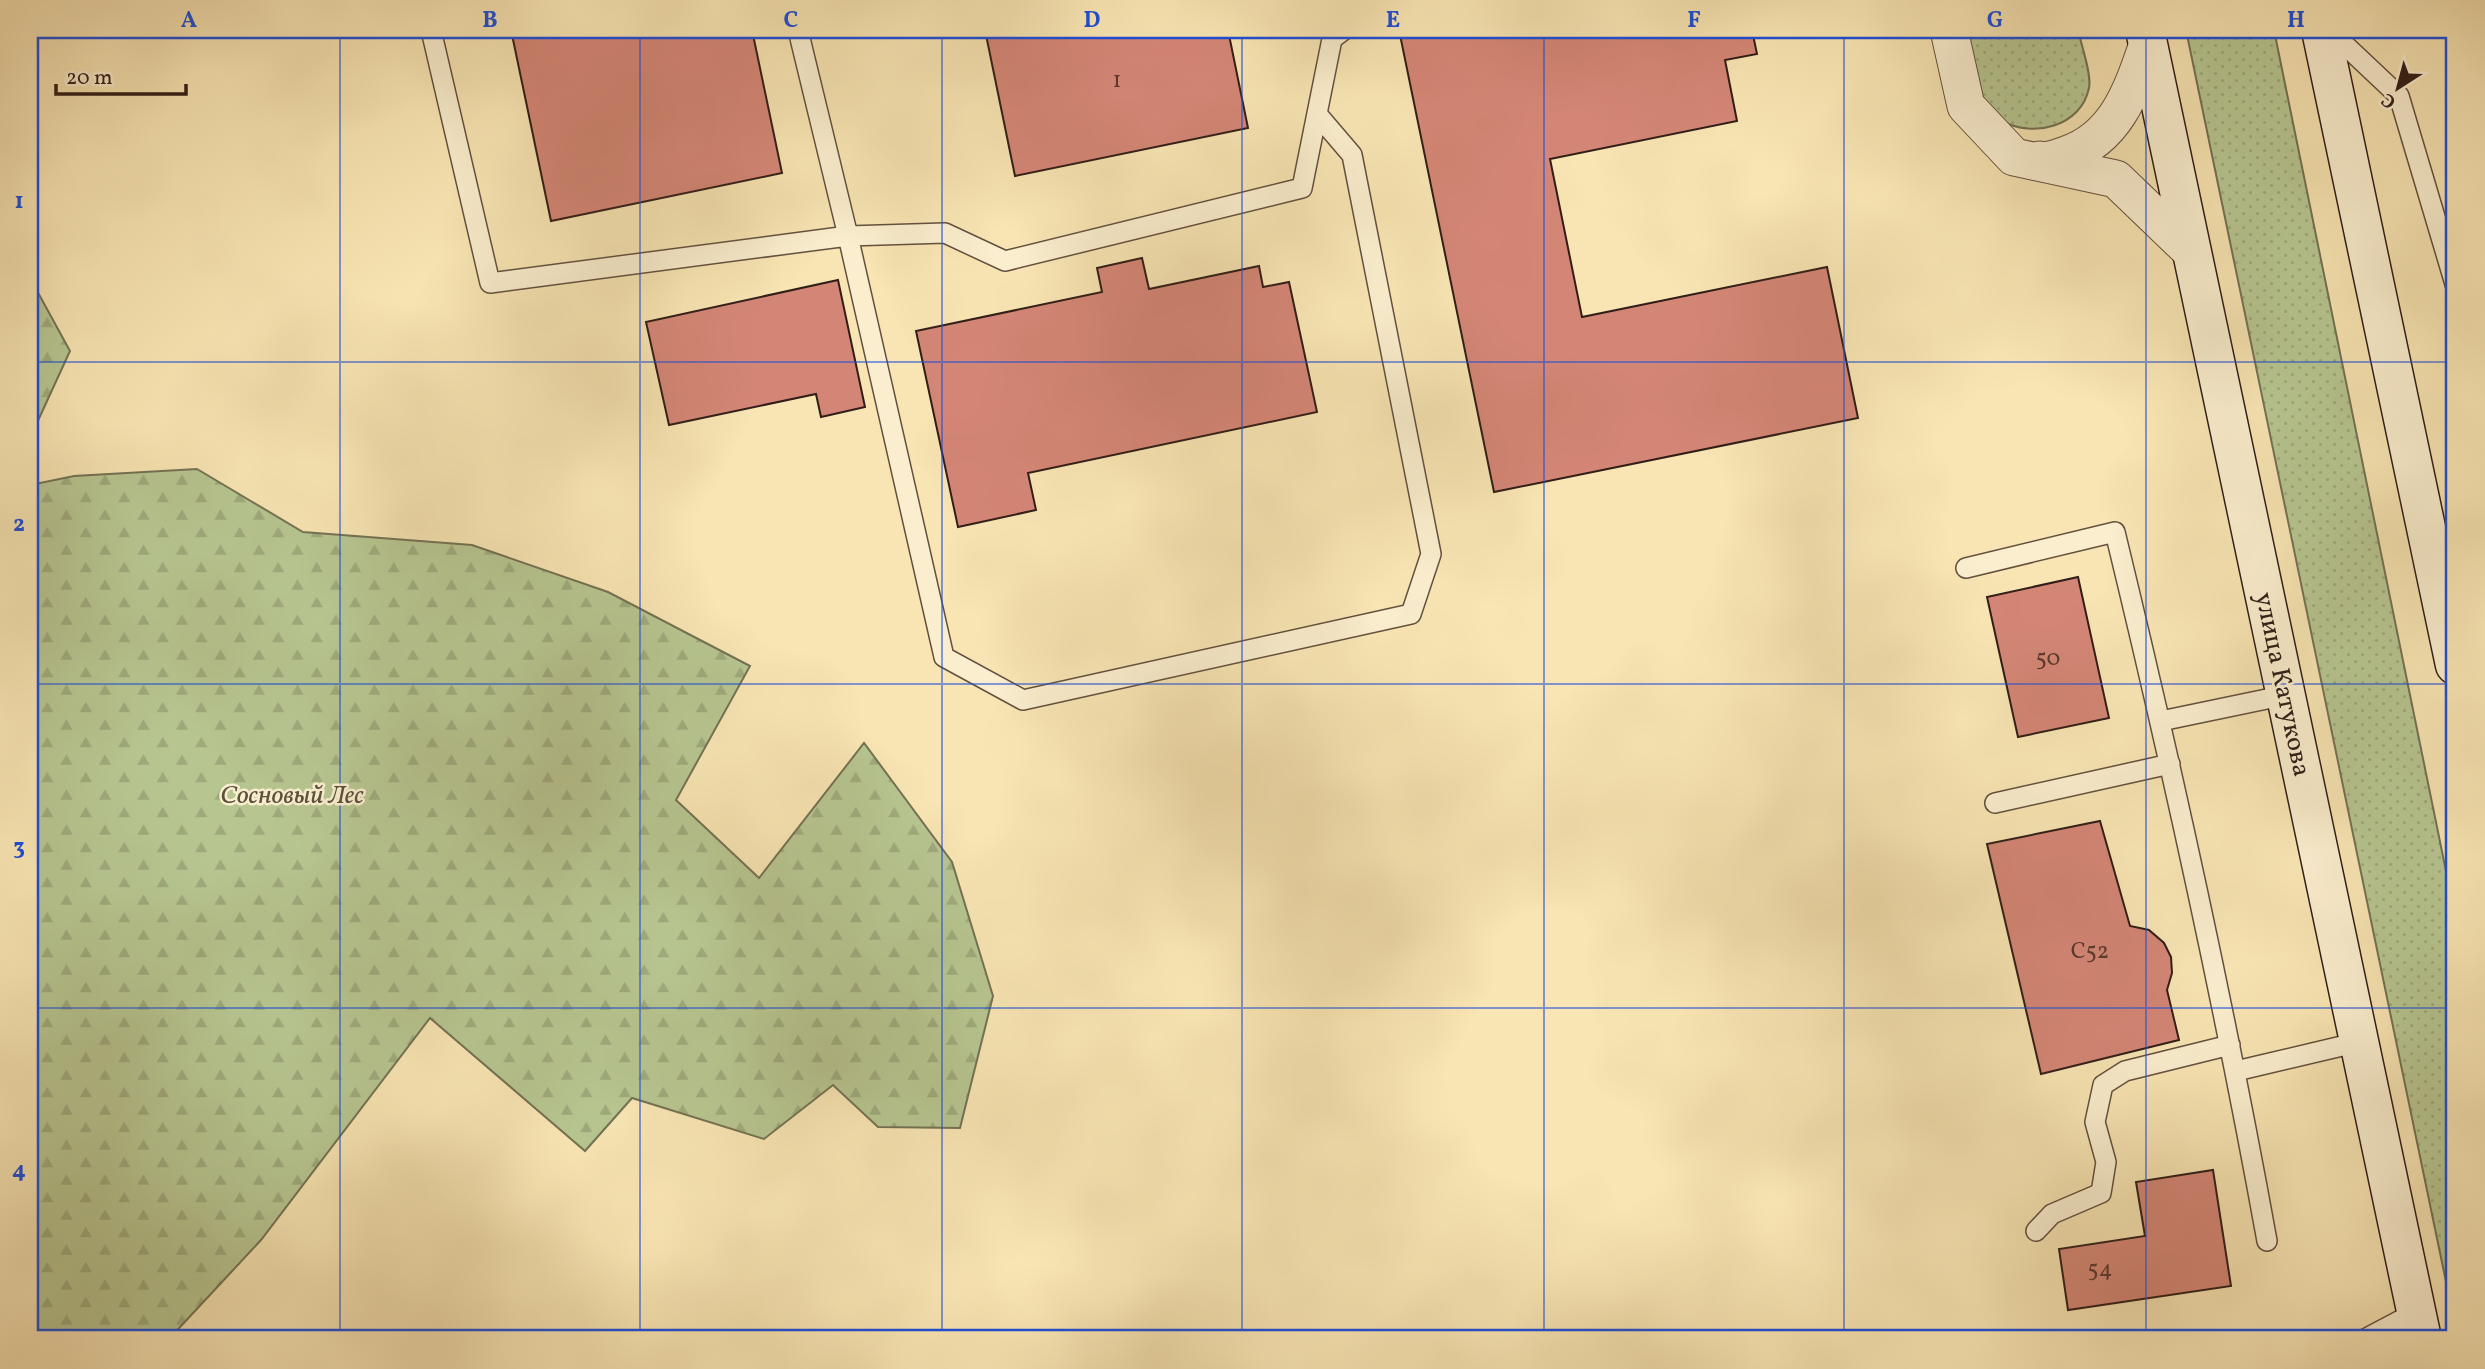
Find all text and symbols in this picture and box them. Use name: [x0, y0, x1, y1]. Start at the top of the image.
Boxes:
text: A: [181, 5, 197, 37]
text: B: [482, 5, 498, 37]
text: C: [784, 5, 798, 37]
text: D: [1084, 5, 1101, 37]
text: E: [1386, 5, 1400, 37]
text: F: [1687, 5, 1701, 37]
text: G: [1987, 5, 2003, 37]
text: H: [2287, 5, 2305, 37]
scale bar: [56, 52, 186, 96]
north arrow: [2362, 52, 2432, 122]
text: 20 m: [66, 64, 112, 93]
house number: 1: [1113, 65, 1121, 97]
text: С: [2377, 86, 2402, 114]
text: 1: [14, 186, 24, 218]
text: 2: [13, 509, 25, 541]
street label: улица Катукова: [2245, 589, 2319, 780]
house number: 50: [2036, 643, 2060, 675]
park label: Сосновый Лес: [220, 778, 364, 814]
text: 3: [13, 832, 25, 864]
house number: С52: [2071, 936, 2109, 968]
text: 4: [12, 1155, 26, 1187]
house number: 54: [2088, 1254, 2112, 1286]

